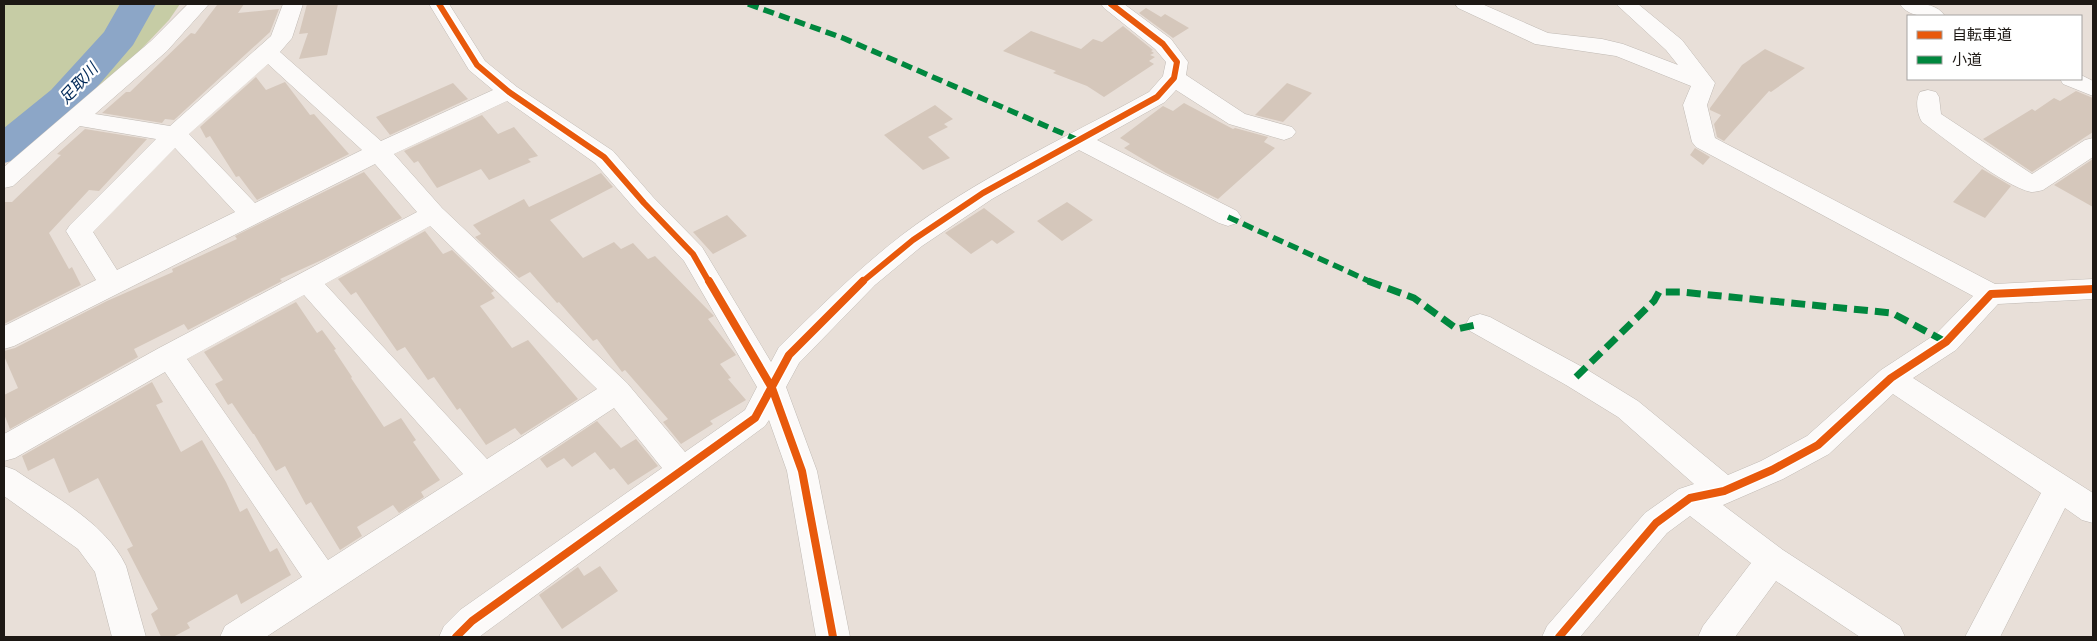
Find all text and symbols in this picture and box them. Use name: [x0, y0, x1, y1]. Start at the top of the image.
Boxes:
legend: [1907, 15, 2082, 80]
text: 自転車道: [1952, 25, 2012, 44]
text: 小道: [1952, 50, 1982, 69]
water label: 足取川: [54, 57, 103, 107]

